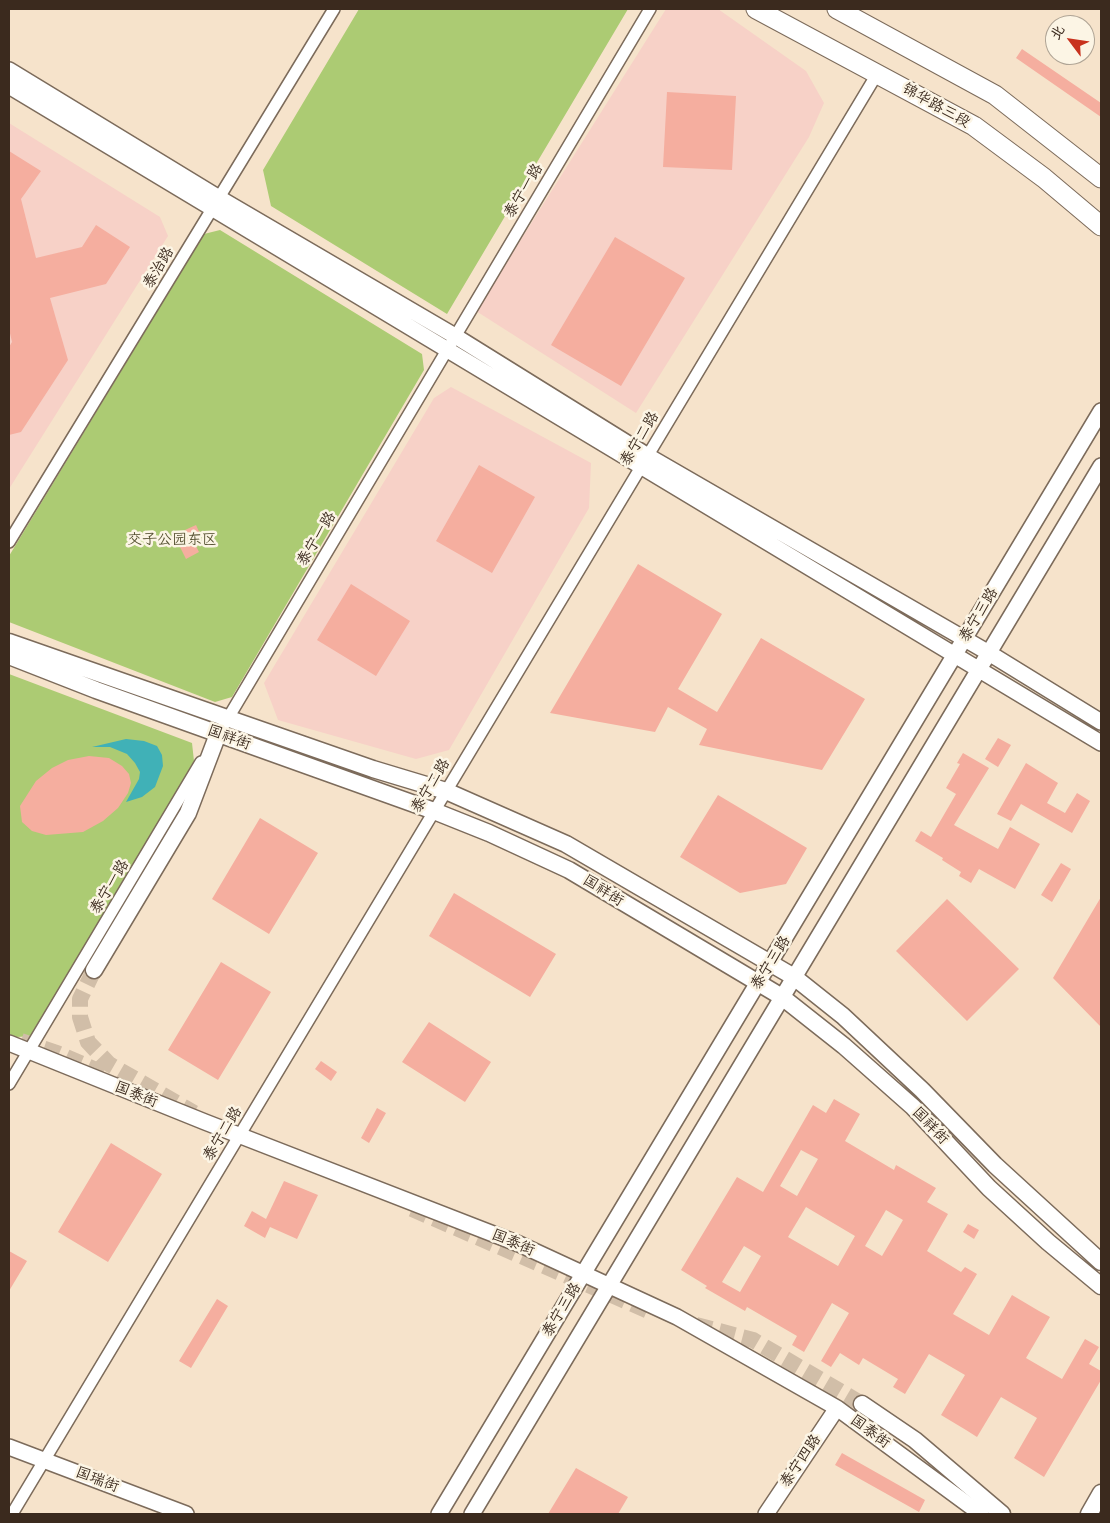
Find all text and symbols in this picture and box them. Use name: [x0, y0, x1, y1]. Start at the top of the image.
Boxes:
north arrow: [1045, 15, 1095, 65]
text: 北: [1047, 22, 1068, 43]
street label: 锦华路三段: [899, 80, 973, 132]
street label: 泰宁一路: [501, 161, 547, 221]
street label: 泰治路: [140, 244, 178, 292]
street label: 泰宁二路: [617, 409, 663, 469]
street label: 泰宁一路: [294, 509, 340, 569]
park label: 交子公园东区: [127, 531, 217, 549]
street label: 泰宁三路: [956, 585, 1002, 645]
street label: 国祥街: [205, 722, 253, 754]
street label: 泰宁二路: [408, 756, 454, 816]
street label: 泰宁一路: [87, 857, 133, 917]
street label: 国祥街: [579, 871, 627, 911]
street label: 泰宁三路: [747, 933, 795, 993]
street label: 国泰街: [112, 1078, 160, 1112]
street label: 泰宁二路: [200, 1104, 246, 1164]
street label: 国祥街: [908, 1104, 952, 1148]
street label: 国泰街: [489, 1226, 537, 1260]
street label: 泰宁三路: [539, 1280, 585, 1340]
street label: 国泰街: [847, 1411, 893, 1453]
street label: 泰宁四路: [777, 1431, 825, 1491]
street label: 国瑞街: [73, 1464, 121, 1496]

